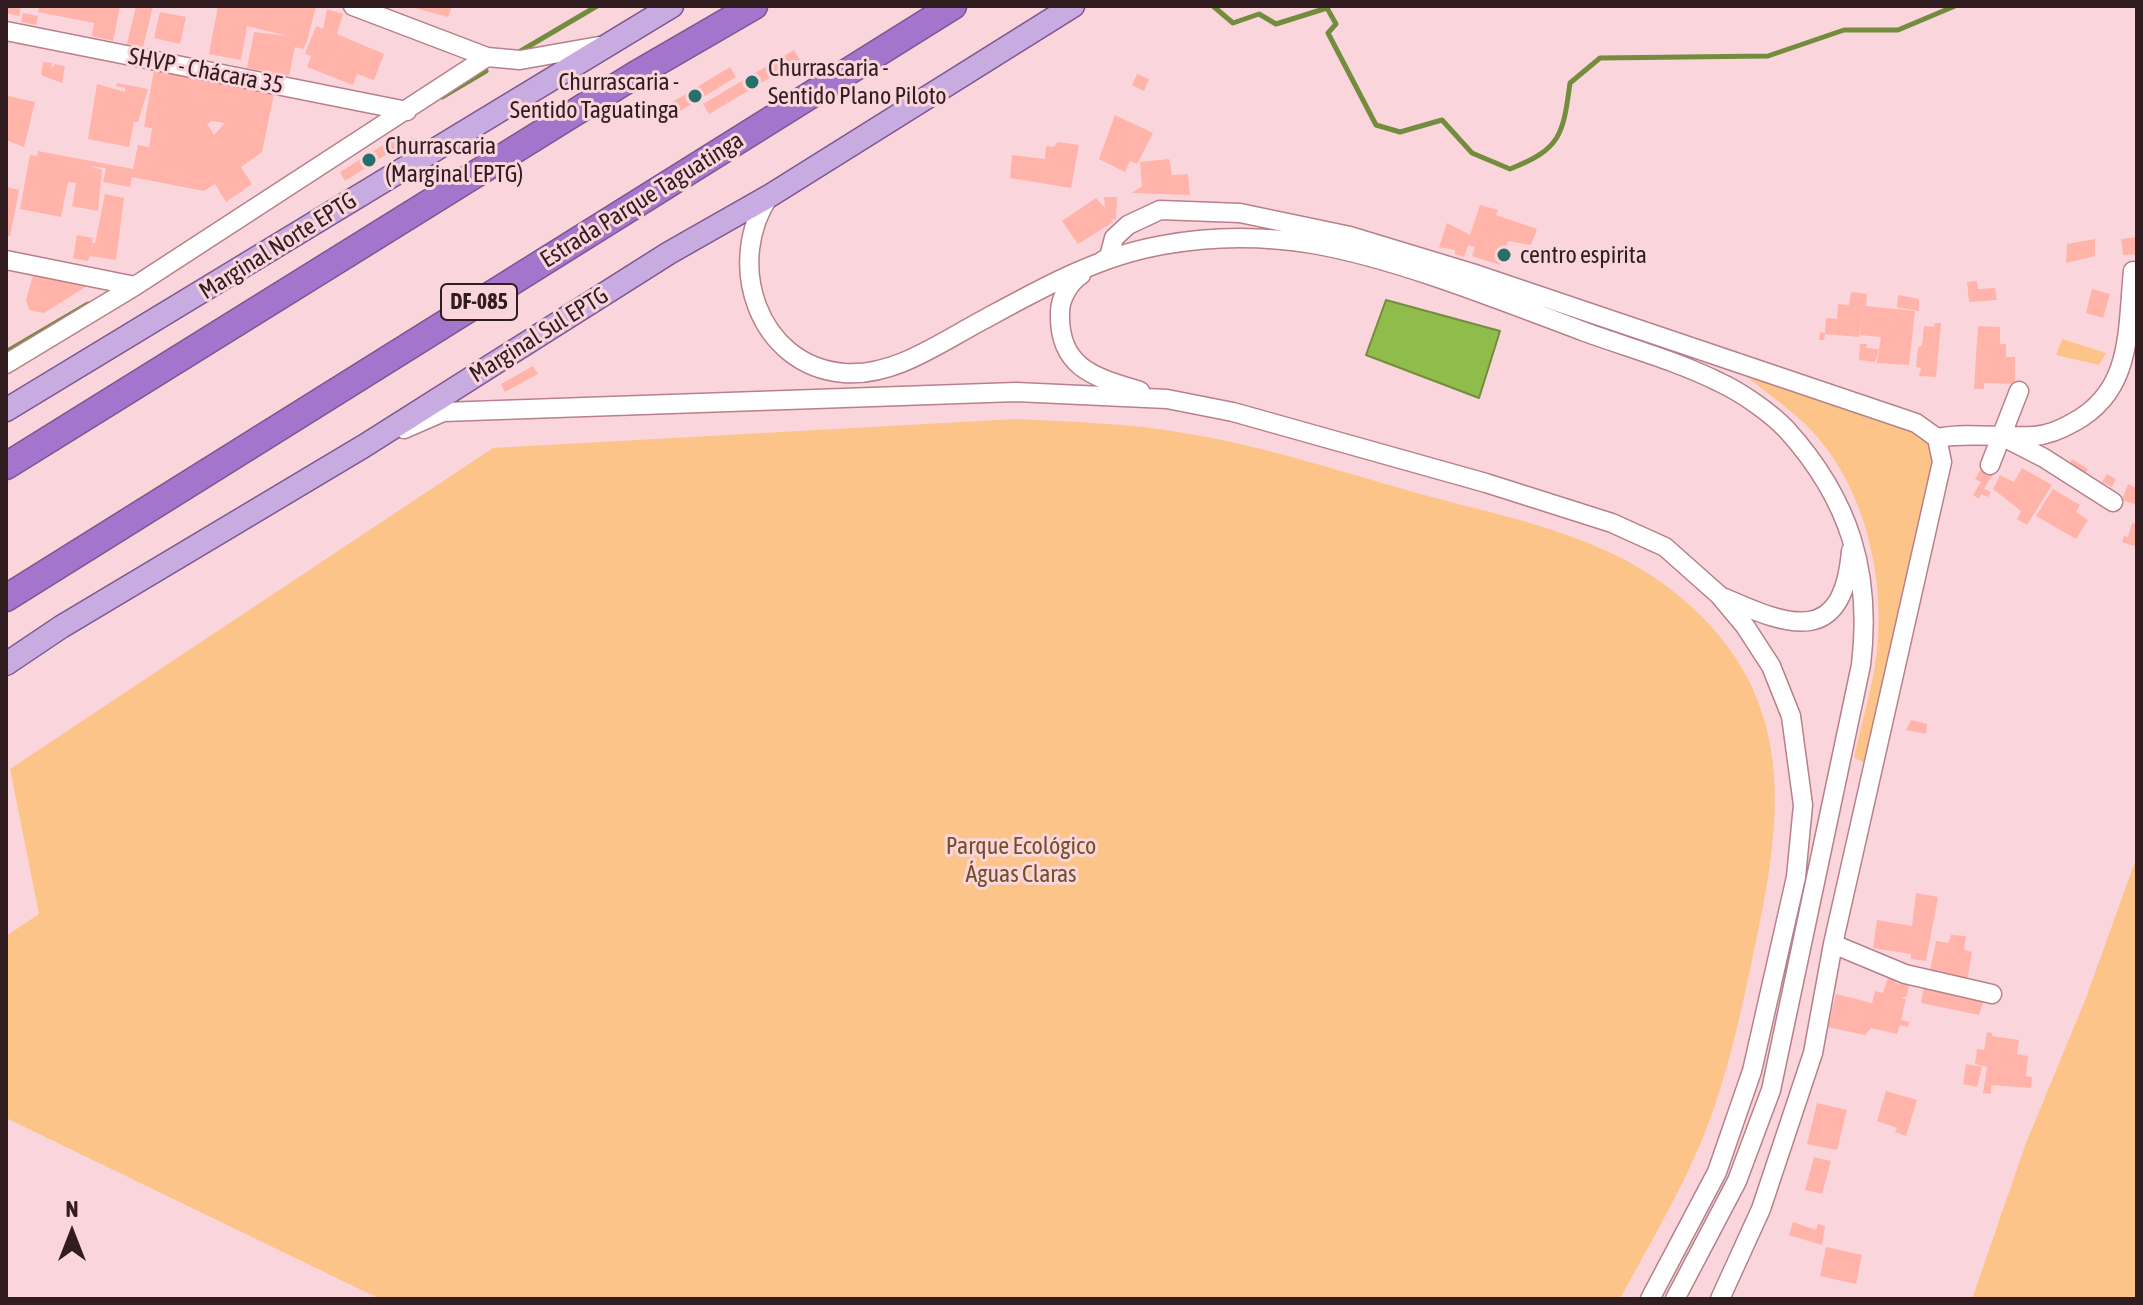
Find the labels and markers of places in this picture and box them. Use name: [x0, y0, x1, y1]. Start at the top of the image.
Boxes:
place label: Churrascaria - Sentido Plano Piloto: [768, 54, 947, 110]
place label: Churrascaria - Sentido Taguatinga: [510, 68, 679, 124]
marker: Churrascaria - Sentido Plano Piloto: [743, 73, 761, 91]
marker: Churrascaria - Sentido Taguatinga: [686, 87, 704, 105]
place label: Churrascaria (Marginal EPTG): [385, 132, 523, 188]
marker: Churrascaria (Marginal EPTG): [360, 151, 378, 169]
place label: centro espirita: [1520, 241, 1647, 269]
marker: centro espirita: [1495, 246, 1513, 264]

